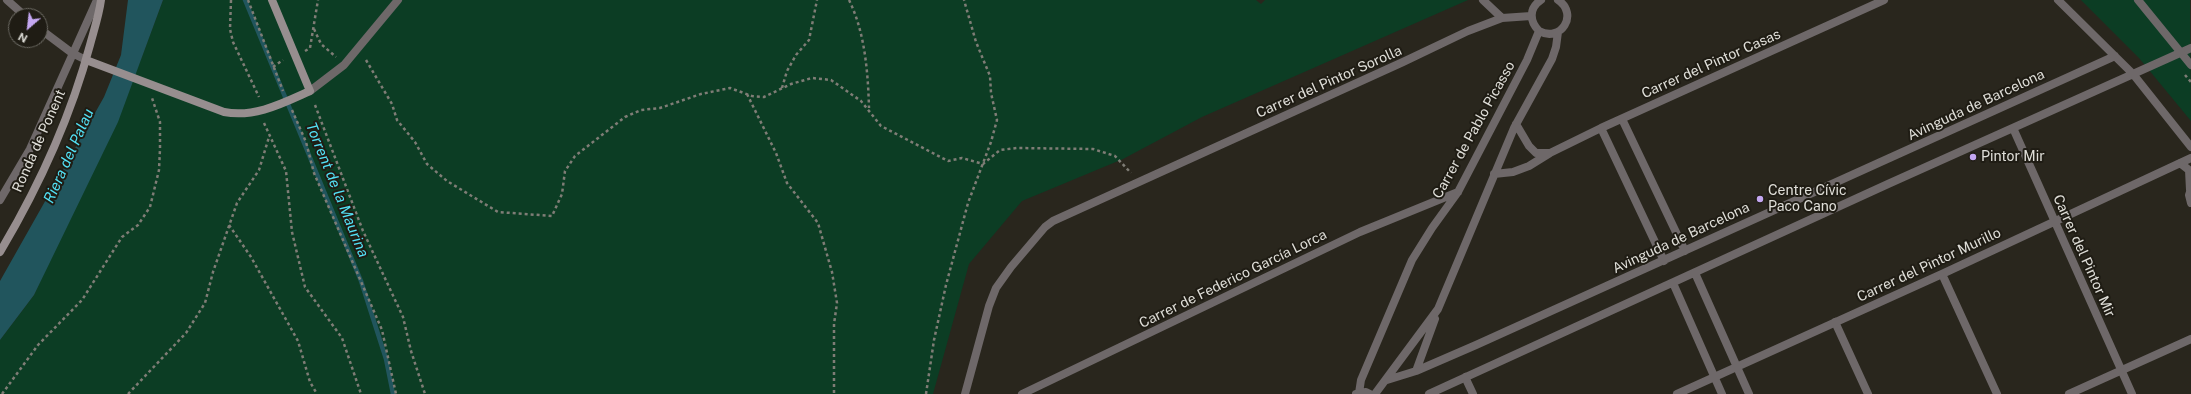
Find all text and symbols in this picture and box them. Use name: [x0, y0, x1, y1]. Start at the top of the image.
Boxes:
north arrow: [8, 8, 48, 48]
street label: Carrer del Pintor Casas: [1639, 26, 1783, 102]
text: N: [16, 30, 29, 45]
street label: Carrer del Pintor Sorolla: [1254, 42, 1404, 122]
street label: Carrer de Pablo Picasso: [1429, 58, 1519, 202]
street label: Avinguda de Barcelona: [1905, 66, 2047, 144]
street label: Ronda de Ponent: [9, 87, 69, 195]
water label: Riera del Palau: [40, 106, 98, 206]
water label: Torrent de la Maurina: [302, 120, 372, 260]
place label: Pintor Mir: [1981, 149, 2045, 165]
marker: Pintor Mir: [1968, 152, 1978, 162]
place label: Centre Cívic Paco Cano: [1768, 183, 1847, 216]
street label: Carrer del Pintor Mir: [2049, 192, 2119, 320]
marker: Centre Cívic Paco Cano: [1755, 194, 1765, 204]
street label: Avinguda de Barcelona: [1610, 199, 1752, 277]
street label: Carrer del Pintor Murillo: [1854, 224, 2004, 306]
street label: Carrer de Federico García Lorca: [1137, 226, 1329, 332]

